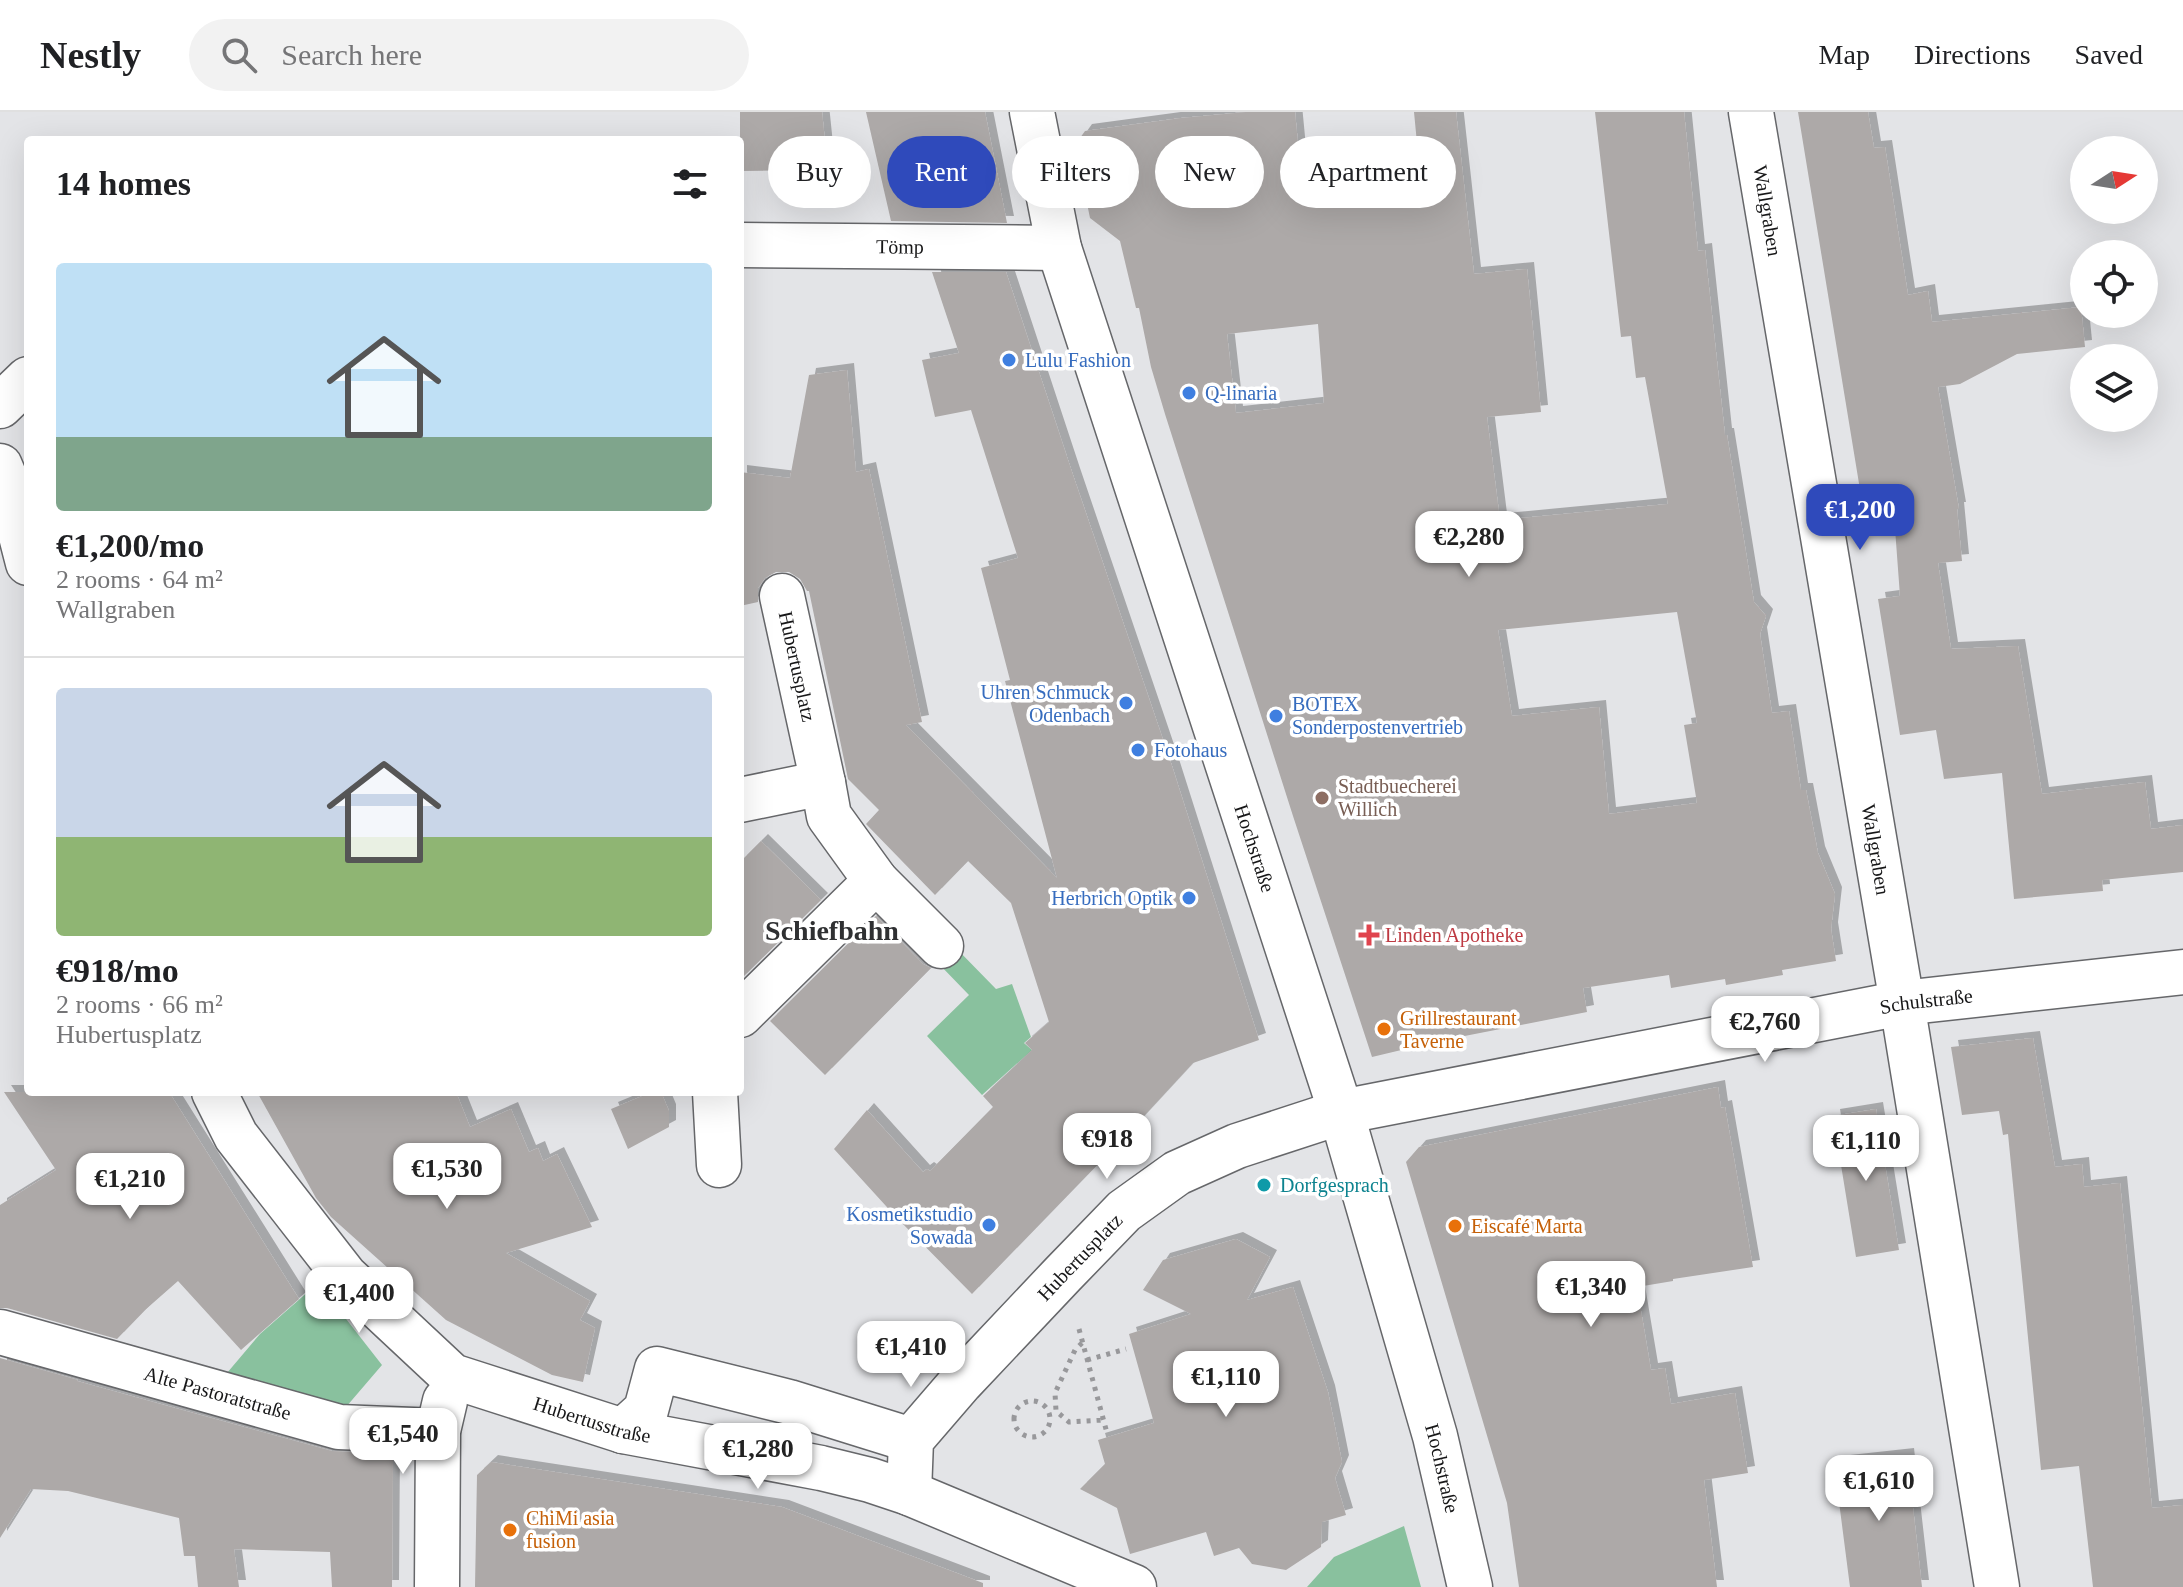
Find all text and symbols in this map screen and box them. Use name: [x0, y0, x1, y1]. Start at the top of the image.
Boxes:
search box: [189, 19, 749, 91]
icon: search: [217, 33, 261, 77]
text: Nestly: [40, 34, 141, 76]
text: Search here: [281, 38, 422, 71]
text: Map: [1819, 39, 1870, 70]
text: Directions: [1914, 39, 2031, 70]
text: Saved: [2075, 39, 2143, 70]
chip: Buy: [768, 136, 871, 208]
chip: Rent: [887, 136, 996, 208]
chip: Filters: [1012, 136, 1139, 208]
chip: New: [1155, 136, 1264, 208]
chip: Apartment: [1280, 136, 1456, 208]
north arrow: [2070, 136, 2158, 224]
map controls: [2070, 136, 2158, 432]
icon: filters: [668, 162, 712, 206]
street label: Wallgraben: [1749, 164, 1786, 258]
text: 14 homes: [56, 165, 191, 202]
street label: Tömp: [876, 235, 924, 259]
button: locate: [2070, 240, 2158, 328]
icon: home: [312, 315, 456, 459]
button: layers: [2070, 344, 2158, 432]
place label: Lulu Fashion: [1025, 349, 1131, 371]
marker: Lulu Fashion: [1000, 351, 1018, 369]
place label: Q-linaria: [1205, 382, 1277, 404]
marker: Q-linaria: [1180, 384, 1198, 402]
pin: €1,200: [1795, 484, 1925, 552]
text: €1,200: [1824, 495, 1896, 524]
pin: €2,280: [1404, 511, 1534, 579]
text: €2,280: [1433, 522, 1505, 551]
text: €1,200/mo: [56, 527, 204, 564]
text: 2 rooms · 64 m²: [56, 565, 223, 594]
text: Wallgraben: [56, 595, 175, 624]
street label: Hubertusplatz: [775, 609, 820, 724]
place label: Uhren Schmuck Odenbach: [981, 681, 1110, 726]
place label: BOTEX Sonderpostenvertrieb: [1292, 693, 1463, 739]
marker: Uhren Schmuck Odenbach: [1117, 694, 1135, 712]
marker: BOTEX Sonderpostenvertrieb: [1267, 707, 1285, 725]
place label: Fotohaus: [1154, 739, 1228, 761]
icon: home: [312, 740, 456, 884]
marker: Fotohaus: [1129, 741, 1147, 759]
place label: Stadtbuecherei Willich: [1338, 775, 1457, 820]
marker: Stadtbuecherei Willich: [1313, 789, 1331, 807]
street label: Hochstraße: [1230, 801, 1280, 895]
street label: Wallgraben: [1857, 802, 1894, 897]
place label: Herbrich Optik: [1051, 887, 1173, 910]
marker: Herbrich Optik: [1180, 889, 1198, 907]
district label: Schiefbahn: [765, 915, 899, 946]
place label: Linden Apotheke: [1385, 924, 1523, 947]
marker: Linden Apotheke: [1360, 926, 1378, 944]
text: €918/mo: [56, 952, 179, 989]
street label: Schulstraße: [1878, 984, 1974, 1018]
text: 2 rooms · 66 m²: [56, 990, 223, 1019]
pin: €2,760: [1700, 996, 1830, 1064]
place label: Grillrestaurant Taverne: [1400, 1007, 1517, 1052]
text: €2,760: [1729, 1007, 1801, 1036]
text: Hubertusplatz: [56, 1020, 202, 1049]
marker: Grillrestaurant Taverne: [1375, 1020, 1393, 1038]
pin: €918: [1060, 1113, 1154, 1181]
pin: €1,110: [1801, 1115, 1931, 1183]
text: €918: [1081, 1124, 1133, 1153]
text: €1,110: [1831, 1126, 1901, 1155]
pin: €1,530: [382, 1143, 512, 1211]
pin: €1,210: [65, 1153, 195, 1221]
text: €1,530: [411, 1154, 483, 1183]
text: €1,210: [94, 1164, 166, 1193]
place label: Dorfgesprach: [1280, 1174, 1389, 1197]
marker: Dorfgesprach: [1255, 1176, 1273, 1194]
place label: Kosmetikstudio Sowada: [846, 1203, 973, 1248]
street label: Hubertusplatz: [1033, 1209, 1127, 1305]
place label: Eiscafé Marta: [1471, 1215, 1583, 1237]
marker: Kosmetikstudio Sowada: [980, 1216, 998, 1234]
marker: Eiscafé Marta: [1446, 1217, 1464, 1235]
pin: €1,340: [1526, 1261, 1656, 1329]
pin: €1,400: [294, 1267, 424, 1335]
text: €1,340: [1555, 1272, 1627, 1301]
text: €1,400: [323, 1278, 395, 1307]
pin: €1,410: [846, 1321, 976, 1389]
text: €1,410: [875, 1332, 947, 1361]
pin: €1,110: [1161, 1351, 1291, 1419]
street label: Alte Pastoratstraße: [142, 1362, 294, 1424]
text: €1,110: [1191, 1362, 1261, 1391]
street label: Hubertusstraße: [531, 1392, 653, 1447]
pin: €1,540: [338, 1408, 468, 1476]
text: €1,540: [367, 1419, 439, 1448]
street label: Hochstraße: [1421, 1421, 1464, 1515]
pin: €1,280: [693, 1423, 823, 1491]
text: €1,280: [722, 1434, 794, 1463]
pin: €1,610: [1814, 1455, 1944, 1523]
text: €1,610: [1843, 1466, 1915, 1495]
place label: ChiMi asia fusion: [526, 1507, 614, 1552]
marker: ChiMi asia fusion: [501, 1521, 519, 1539]

